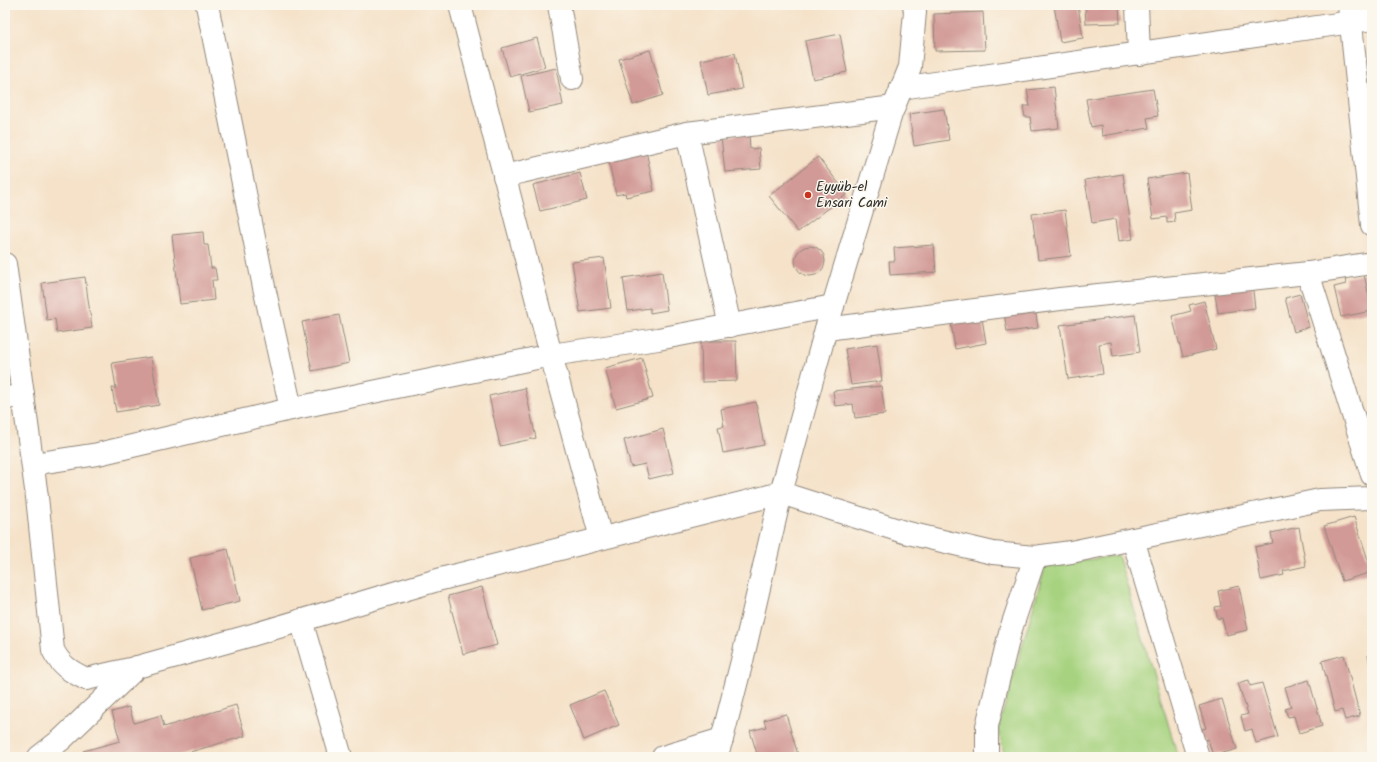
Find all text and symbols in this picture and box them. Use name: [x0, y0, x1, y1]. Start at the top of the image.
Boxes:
place label: Eyyüb-el Ensari Cami: [816, 176, 888, 214]
marker: Eyyüb-el Ensari Cami: [803, 190, 813, 200]

